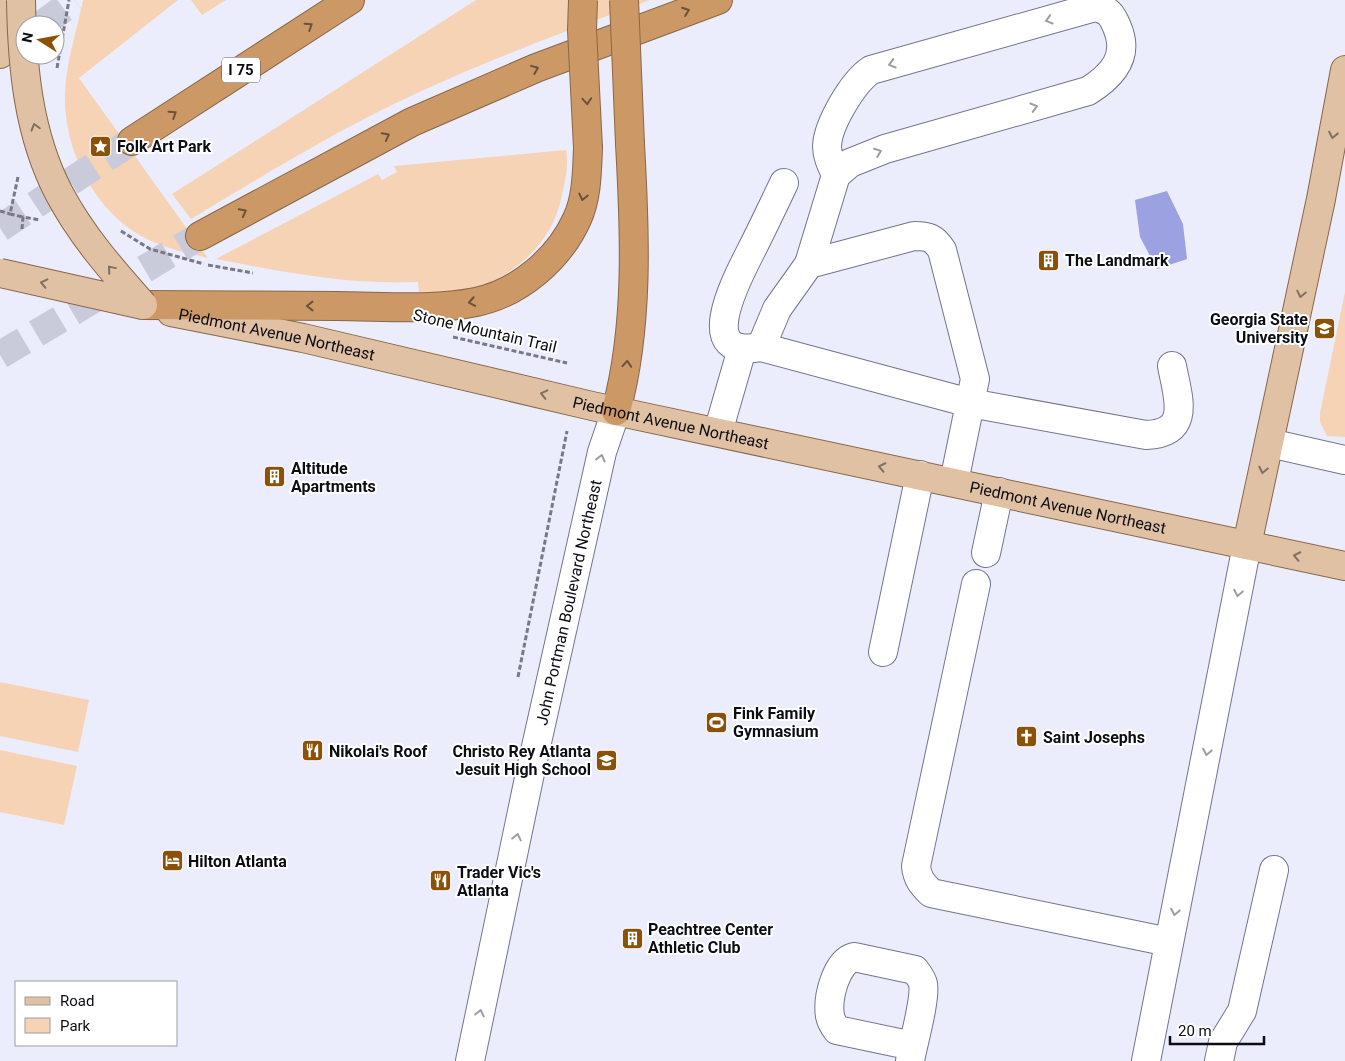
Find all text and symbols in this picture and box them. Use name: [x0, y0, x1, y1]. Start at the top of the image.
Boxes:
one-way arrow: [682, 7, 690, 17]
north arrow: [15, 15, 65, 65]
one-way arrow: [1045, 15, 1053, 25]
one-way arrow: [304, 23, 313, 32]
text: N: [18, 31, 36, 44]
road number: I 75: [222, 58, 260, 82]
one-way arrow: [889, 59, 897, 69]
one-way arrow: [530, 65, 538, 75]
one-way arrow: [582, 97, 593, 105]
one-way arrow: [1030, 102, 1038, 112]
one-way arrow: [167, 111, 176, 121]
one-way arrow: [30, 123, 41, 131]
one-way arrow: [1328, 131, 1338, 139]
one-way arrow: [381, 132, 390, 142]
place icon: Folk Art Park: [89, 134, 113, 158]
place label: Folk Art Park: [117, 137, 211, 156]
one-way arrow: [873, 148, 882, 158]
one-way arrow: [578, 192, 589, 201]
one-way arrow: [238, 209, 247, 219]
building icon: The Landmark: [1037, 248, 1061, 272]
place label: The Landmark: [1065, 251, 1169, 270]
one-way arrow: [108, 265, 117, 274]
one-way arrow: [40, 278, 49, 289]
one-way arrow: [1296, 290, 1306, 299]
one-way arrow: [467, 296, 476, 306]
one-way arrow: [305, 301, 313, 311]
street label: Piedmont Avenue Northeast: [177, 304, 377, 364]
street label: Stone Mountain Trail: [411, 305, 559, 357]
place label: Georgia State University: [1210, 310, 1309, 347]
school or university icon: Georgia State University: [1312, 316, 1336, 340]
one-way arrow: [621, 359, 632, 367]
one-way arrow: [540, 389, 549, 400]
street label: Piedmont Avenue Northeast: [571, 392, 771, 453]
one-way arrow: [595, 453, 606, 462]
place label: Altitude Apartments: [291, 459, 376, 496]
one-way arrow: [877, 462, 886, 473]
building icon: Altitude Apartments: [263, 465, 287, 489]
one-way arrow: [1259, 466, 1269, 475]
street label: Piedmont Avenue Northeast: [968, 477, 1168, 537]
street label: John Portman Boulevard Northeast: [532, 478, 605, 727]
one-way arrow: [1293, 551, 1302, 562]
one-way arrow: [1233, 589, 1243, 597]
place label: Fink Family Gymnasium: [733, 704, 819, 741]
sports icon: Fink Family Gymnasium: [705, 710, 729, 734]
church icon: Saint Josephs: [1015, 725, 1039, 749]
place label: Saint Josephs: [1043, 728, 1145, 747]
restaurant icon: Nikolai's Roof: [301, 739, 325, 763]
place label: Nikolai's Roof: [329, 742, 428, 761]
place label: Christo Rey Atlanta Jesuit High School: [452, 742, 591, 779]
school or university icon: Christo Rey Atlanta Jesuit High School: [595, 748, 619, 772]
one-way arrow: [1202, 748, 1212, 757]
one-way arrow: [511, 833, 521, 841]
hotel icon: Hilton Atlanta: [160, 849, 184, 873]
place label: Hilton Atlanta: [188, 852, 287, 871]
place label: Trader Vic's Atlanta: [457, 863, 541, 900]
restaurant icon: Trader Vic's Atlanta: [429, 869, 453, 893]
one-way arrow: [1171, 908, 1181, 916]
place label: Peachtree Center Athletic Club: [648, 920, 773, 957]
building icon: Peachtree Center Athletic Club: [620, 926, 644, 950]
legend: [15, 981, 178, 1046]
text: Road: [60, 992, 94, 1010]
one-way arrow: [474, 1009, 485, 1018]
scale bar: [1170, 1014, 1264, 1046]
text: Park: [60, 1017, 91, 1035]
text: 20 m: [1178, 1022, 1212, 1040]

